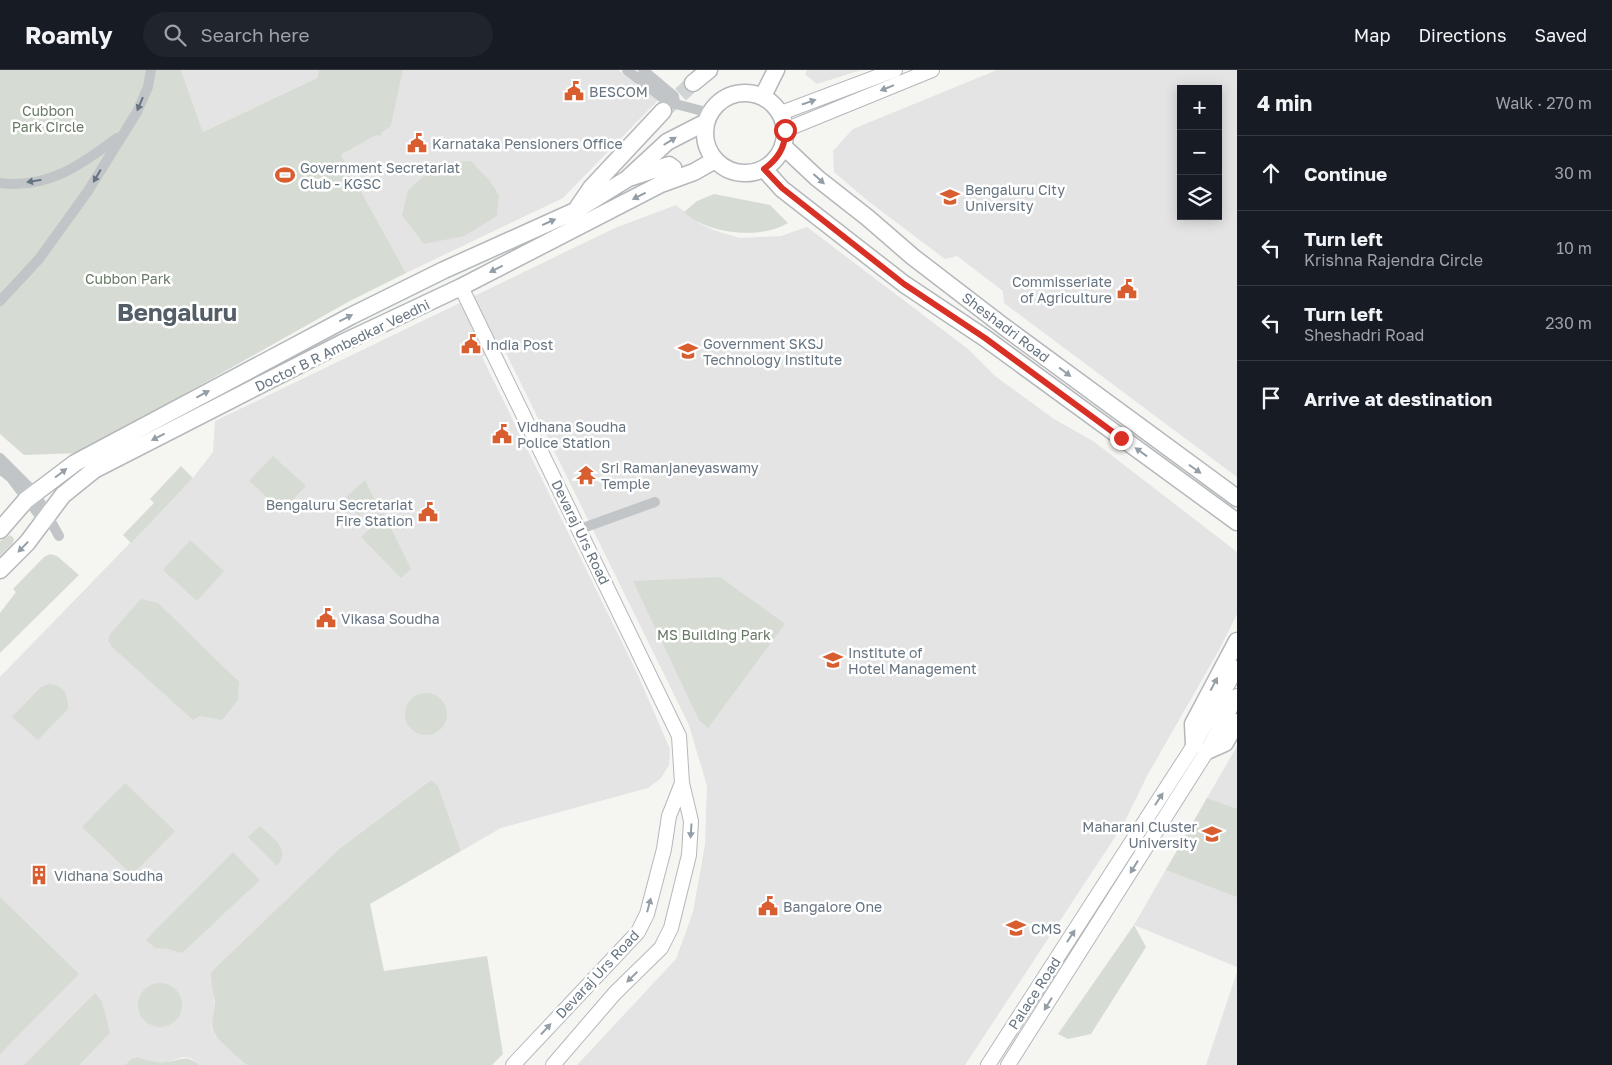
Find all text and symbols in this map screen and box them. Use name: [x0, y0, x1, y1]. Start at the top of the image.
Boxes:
search box: [143, 12, 493, 57]
text: Roamly: [25, 20, 113, 49]
icon: search: [161, 21, 189, 49]
text: Search here: [201, 23, 309, 46]
text: Map: [1354, 24, 1390, 46]
text: Directions: [1418, 24, 1506, 46]
text: Saved: [1534, 24, 1587, 46]
public building icon: BESCOM: [563, 80, 585, 102]
place label: BESCOM: [589, 83, 648, 100]
one-way arrow: [879, 84, 894, 92]
map controls: [1177, 85, 1222, 220]
button: +: [1177, 85, 1222, 130]
text: 4 min: [1257, 90, 1312, 116]
text: Walk · 270 m: [1495, 93, 1592, 113]
one-way arrow: [136, 97, 144, 111]
one-way arrow: [802, 98, 817, 106]
park label: Cubbon Park Circle: [12, 102, 84, 135]
route start: [774, 119, 797, 142]
button: −: [1177, 130, 1222, 175]
public building icon: Karnataka Pensioners Office: [406, 132, 428, 154]
place label: Karnataka Pensioners Office: [432, 135, 623, 152]
one-way arrow: [663, 136, 677, 146]
place label: Government Secretariat Club - KGSC: [300, 159, 460, 192]
icon: ahead: [1257, 159, 1285, 187]
text: Continue: [1304, 162, 1387, 185]
text: 30 m: [1555, 163, 1592, 183]
sports icon: Government Secretariat Club - KGSC: [274, 164, 296, 186]
one-way arrow: [92, 170, 101, 183]
one-way arrow: [812, 173, 824, 185]
button: layers: [1177, 175, 1222, 220]
one-way arrow: [25, 177, 41, 185]
place label: Bengaluru City University: [965, 181, 1065, 214]
school or university icon: Bengaluru City University: [939, 186, 961, 208]
one-way arrow: [632, 192, 646, 200]
one-way arrow: [542, 218, 556, 226]
text: Turn left: [1304, 227, 1383, 250]
icon: left: [1257, 234, 1285, 262]
text: 10 m: [1556, 238, 1592, 258]
text: Krishna Rajendra Circle: [1304, 250, 1483, 270]
one-way arrow: [489, 265, 503, 273]
park label: Cubbon Park: [85, 270, 171, 287]
place label: Commisseriate of Agriculture: [1012, 273, 1112, 306]
public building icon: Commisseriate of Agriculture: [1116, 278, 1138, 300]
street label: Sheshadri Road: [959, 289, 1053, 365]
street label: Doctor B R Ambedkar Veedhi: [252, 295, 432, 395]
district label: Bengaluru: [117, 297, 237, 326]
text: Turn left: [1304, 302, 1383, 325]
icon: left: [1257, 309, 1285, 337]
text: 230 m: [1545, 313, 1592, 333]
one-way arrow: [339, 314, 354, 322]
text: Sheshadri Road: [1304, 325, 1424, 345]
public building icon: India Post: [460, 333, 482, 355]
place label: Government SKSJ Technology Institute: [703, 335, 842, 368]
place label: India Post: [486, 336, 553, 353]
school or university icon: Government SKSJ Technology Institute: [677, 340, 699, 362]
one-way arrow: [1058, 366, 1071, 377]
icon: arrive: [1257, 384, 1285, 412]
text: Arrive at destination: [1304, 387, 1492, 410]
one-way arrow: [195, 390, 210, 398]
place label: Vidhana Soudha Police Station: [517, 418, 626, 451]
public building icon: Vidhana Soudha Police Station: [491, 423, 513, 445]
route end: [1110, 427, 1133, 450]
one-way arrow: [151, 433, 166, 441]
one-way arrow: [1134, 447, 1148, 457]
place label: Sri Ramanjaneyaswamy Temple: [601, 459, 759, 492]
temple icon: Sri Ramanjaneyaswamy Temple: [575, 464, 597, 486]
one-way arrow: [1188, 464, 1202, 474]
one-way arrow: [54, 468, 67, 479]
street label: Devaraj Urs Road: [548, 477, 614, 587]
place label: Bengaluru Secretariat Fire Station: [266, 496, 413, 529]
public building icon: Bengaluru Secretariat Fire Station: [417, 501, 439, 523]
one-way arrow: [17, 541, 29, 553]
public building icon: Vikasa Soudha: [315, 607, 337, 629]
place label: Vikasa Soudha: [341, 610, 440, 627]
park label: MS Building Park: [657, 626, 771, 643]
place label: Institute of Hotel Management: [848, 644, 977, 677]
school or university icon: Institute of Hotel Management: [822, 649, 844, 671]
one-way arrow: [1210, 677, 1218, 691]
one-way arrow: [1154, 792, 1164, 806]
place label: Maharani Cluster University: [1082, 818, 1198, 851]
one-way arrow: [686, 823, 694, 839]
school or university icon: Maharani Cluster University: [1201, 823, 1223, 845]
one-way arrow: [1130, 860, 1139, 873]
building icon: Vidhana Soudha: [28, 864, 50, 886]
place label: Vidhana Soudha: [54, 867, 163, 884]
public building icon: Bangalore One: [757, 895, 779, 917]
one-way arrow: [645, 898, 653, 913]
place label: Bangalore One: [783, 898, 882, 915]
school or university icon: CMS: [1005, 917, 1027, 939]
place label: CMS: [1031, 920, 1062, 937]
street label: Devaraj Urs Road: [552, 926, 642, 1022]
one-way arrow: [1067, 929, 1076, 942]
street label: Palace Road: [1004, 954, 1064, 1032]
one-way arrow: [626, 971, 638, 983]
one-way arrow: [1043, 998, 1052, 1011]
one-way arrow: [540, 1024, 552, 1036]

